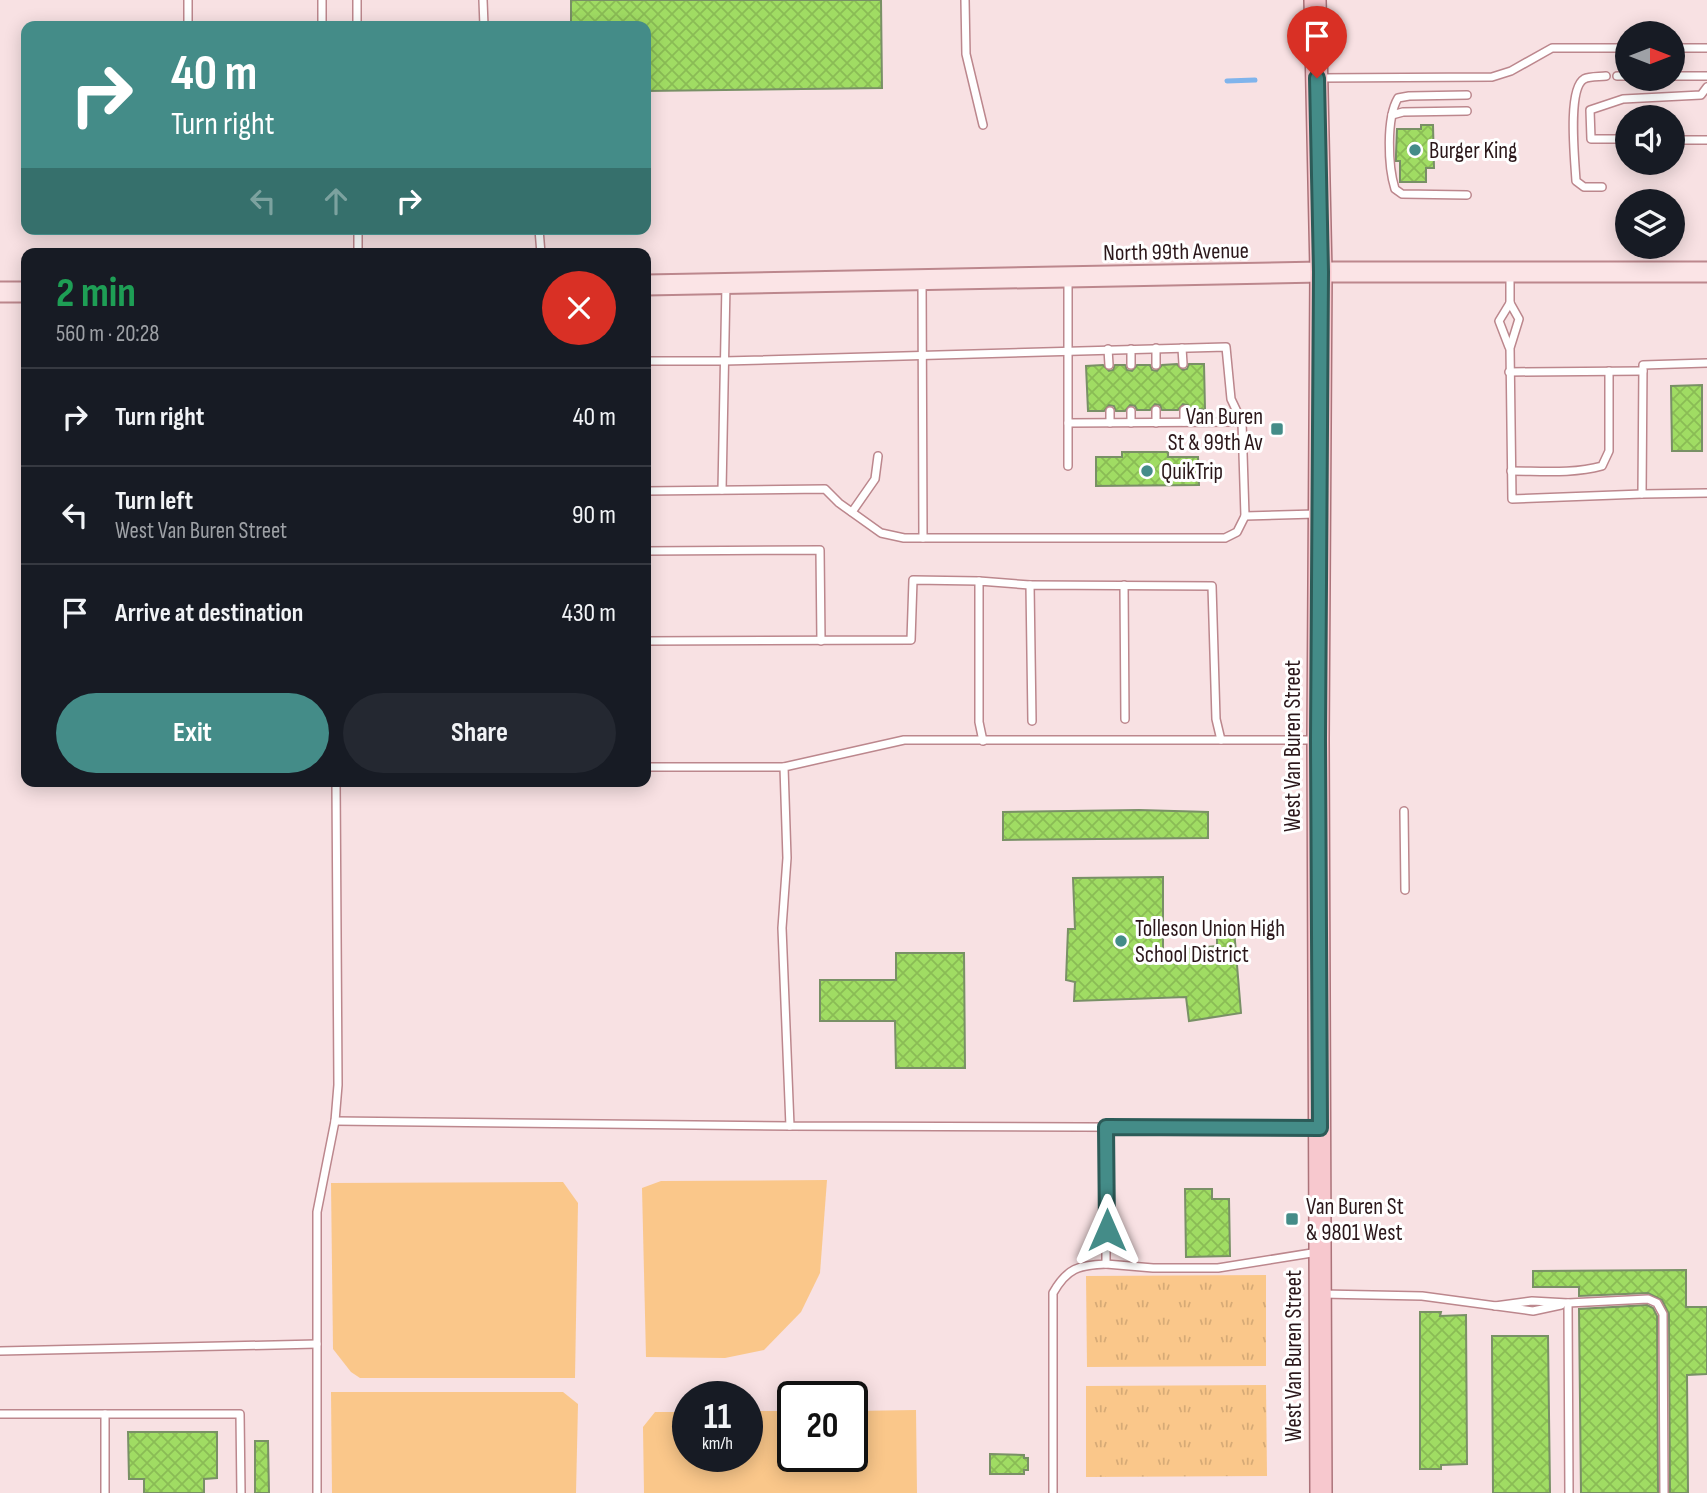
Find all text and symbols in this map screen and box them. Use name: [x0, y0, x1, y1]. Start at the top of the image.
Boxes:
pin: [1287, 6, 1347, 78]
icon: arrive: [1298, 17, 1336, 55]
north arrow: [1615, 21, 1685, 91]
map controls: [1615, 21, 1685, 259]
text: 40 m: [171, 45, 257, 104]
icon: right: [56, 49, 147, 140]
text: Turn right: [171, 105, 275, 144]
button: sound: [1615, 105, 1685, 175]
place label: Burger King: [1429, 137, 1517, 165]
marker: Burger King: [1407, 142, 1423, 158]
icon: left: [244, 182, 282, 220]
icon: ahead: [317, 182, 355, 220]
icon: right: [390, 182, 428, 220]
button: layers: [1615, 189, 1685, 259]
street label: North 99th Avenue: [1103, 237, 1249, 267]
text: 2 min: [56, 268, 136, 319]
button: close: [542, 271, 616, 345]
text: 560 m · 20:28: [56, 320, 159, 348]
icon: right: [56, 398, 94, 436]
text: Turn right: [115, 402, 204, 433]
text: 40 m: [573, 402, 616, 433]
place label: Van Buren St & 99th Av: [1168, 403, 1263, 457]
marker: Van Buren St & 99th Av: [1269, 421, 1285, 437]
place label: QuikTrip: [1161, 458, 1223, 486]
marker: QuikTrip: [1139, 463, 1155, 479]
text: Turn left: [115, 486, 193, 517]
icon: left: [56, 496, 94, 534]
text: 90 m: [572, 500, 616, 531]
text: West Van Buren Street: [115, 517, 287, 545]
icon: arrive: [56, 594, 94, 632]
text: Arrive at destination: [115, 598, 303, 629]
text: 430 m: [562, 598, 616, 629]
street label: West Van Buren Street: [1279, 660, 1307, 832]
button: Exit: [56, 693, 329, 773]
button: Share: [343, 693, 616, 773]
place label: Tolleson Union High School District: [1135, 915, 1285, 969]
marker: Tolleson Union High School District: [1113, 933, 1129, 949]
position arrow: [1070, 1193, 1144, 1267]
place label: Van Buren St & 9801 West: [1306, 1193, 1404, 1247]
marker: Van Buren St & 9801 West: [1284, 1211, 1300, 1227]
street label: West Van Buren Street: [1280, 1270, 1308, 1442]
speed limit sign: 20: [777, 1381, 868, 1472]
text: 11: [704, 1396, 731, 1439]
text: km/h: [702, 1433, 733, 1454]

